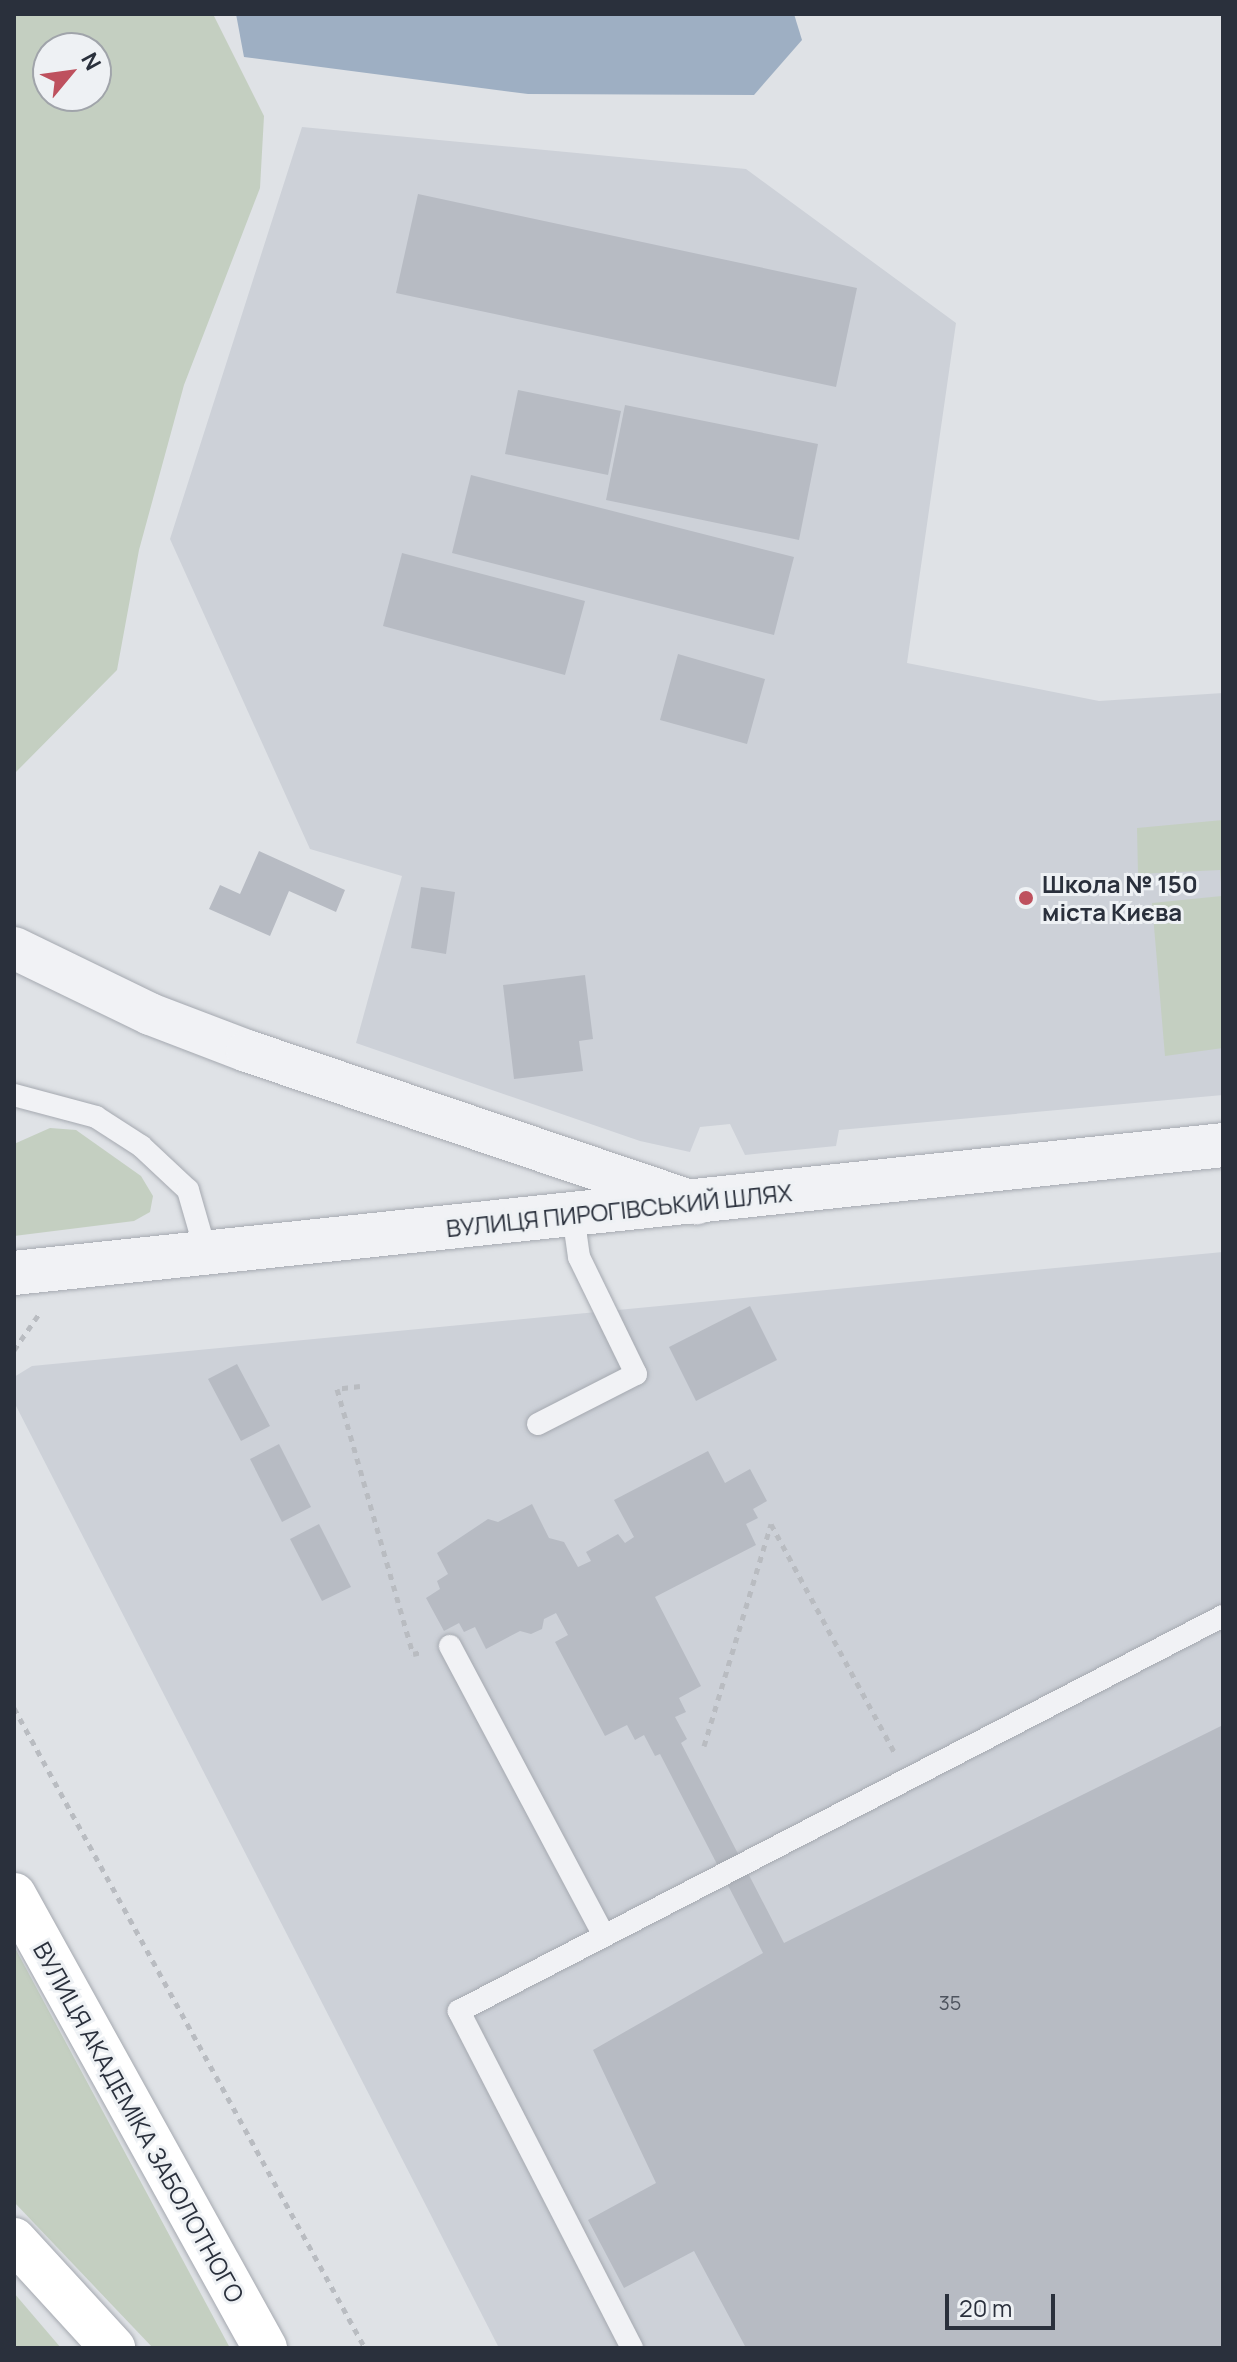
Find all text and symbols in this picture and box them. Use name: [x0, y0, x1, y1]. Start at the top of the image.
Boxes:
north arrow: [32, 32, 112, 112]
text: N: [74, 47, 108, 76]
place label: Школа № 150 міста Києва: [1042, 870, 1198, 926]
marker: Школа № 150 міста Києва: [1017, 889, 1035, 907]
street label: ВУЛИЦЯ ПИРОГІВСЬКИЙ ШЛЯХ: [445, 1178, 793, 1242]
street label: ВУЛИЦЯ АКАДЕМІКА ЗАБОЛОТНОГО: [28, 1937, 250, 2307]
house number: 35: [939, 1990, 961, 2014]
scale bar: [949, 2278, 1059, 2328]
text: 20 m: [959, 2291, 1012, 2324]

